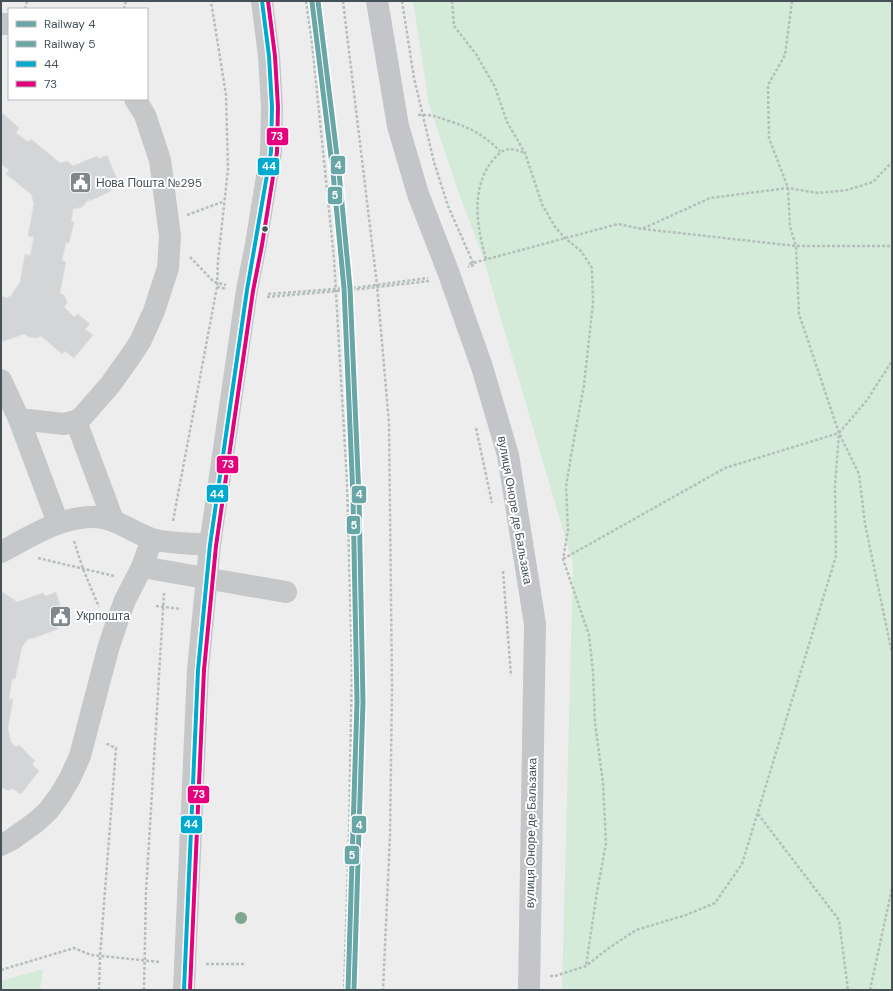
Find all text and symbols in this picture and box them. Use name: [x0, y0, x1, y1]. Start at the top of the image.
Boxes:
legend: [8, 8, 148, 100]
text: Railway 4: [44, 16, 95, 32]
text: Railway 5: [44, 36, 96, 52]
text: 44: [44, 56, 59, 72]
text: 73: [44, 76, 57, 92]
line badge: 73: [266, 127, 289, 146]
text: 73: [271, 129, 283, 143]
line badge: 4: [330, 155, 346, 175]
line badge: 44: [257, 157, 280, 176]
text: 4: [334, 158, 342, 172]
text: 44: [262, 159, 276, 173]
public building icon: Нова Пошта №295: [68, 170, 94, 196]
place label: Нова Пошта №295: [96, 175, 202, 191]
line badge: 5: [327, 186, 343, 205]
text: 5: [332, 188, 339, 202]
unlabelled marker: [260, 224, 270, 234]
street label: вулиця Оноре де Бальзака: [494, 435, 536, 586]
line badge: 73: [216, 455, 239, 474]
text: 73: [222, 457, 234, 471]
line badge: 44: [206, 484, 229, 503]
line badge: 4: [351, 485, 367, 504]
text: 44: [210, 487, 224, 501]
text: 4: [355, 487, 363, 501]
line badge: 5: [346, 515, 361, 535]
text: 5: [351, 518, 358, 532]
public building icon: Укрпошта: [48, 603, 74, 629]
place label: Укрпошта: [76, 608, 130, 624]
street label: вулиця Оноре де Бальзака: [522, 757, 540, 908]
line badge: 73: [187, 785, 210, 804]
text: 73: [193, 787, 205, 801]
line badge: 44: [180, 815, 203, 834]
line badge: 4: [351, 815, 367, 834]
text: 44: [184, 817, 198, 831]
text: 4: [355, 818, 363, 832]
line badge: 5: [344, 845, 360, 865]
text: 5: [349, 848, 356, 862]

